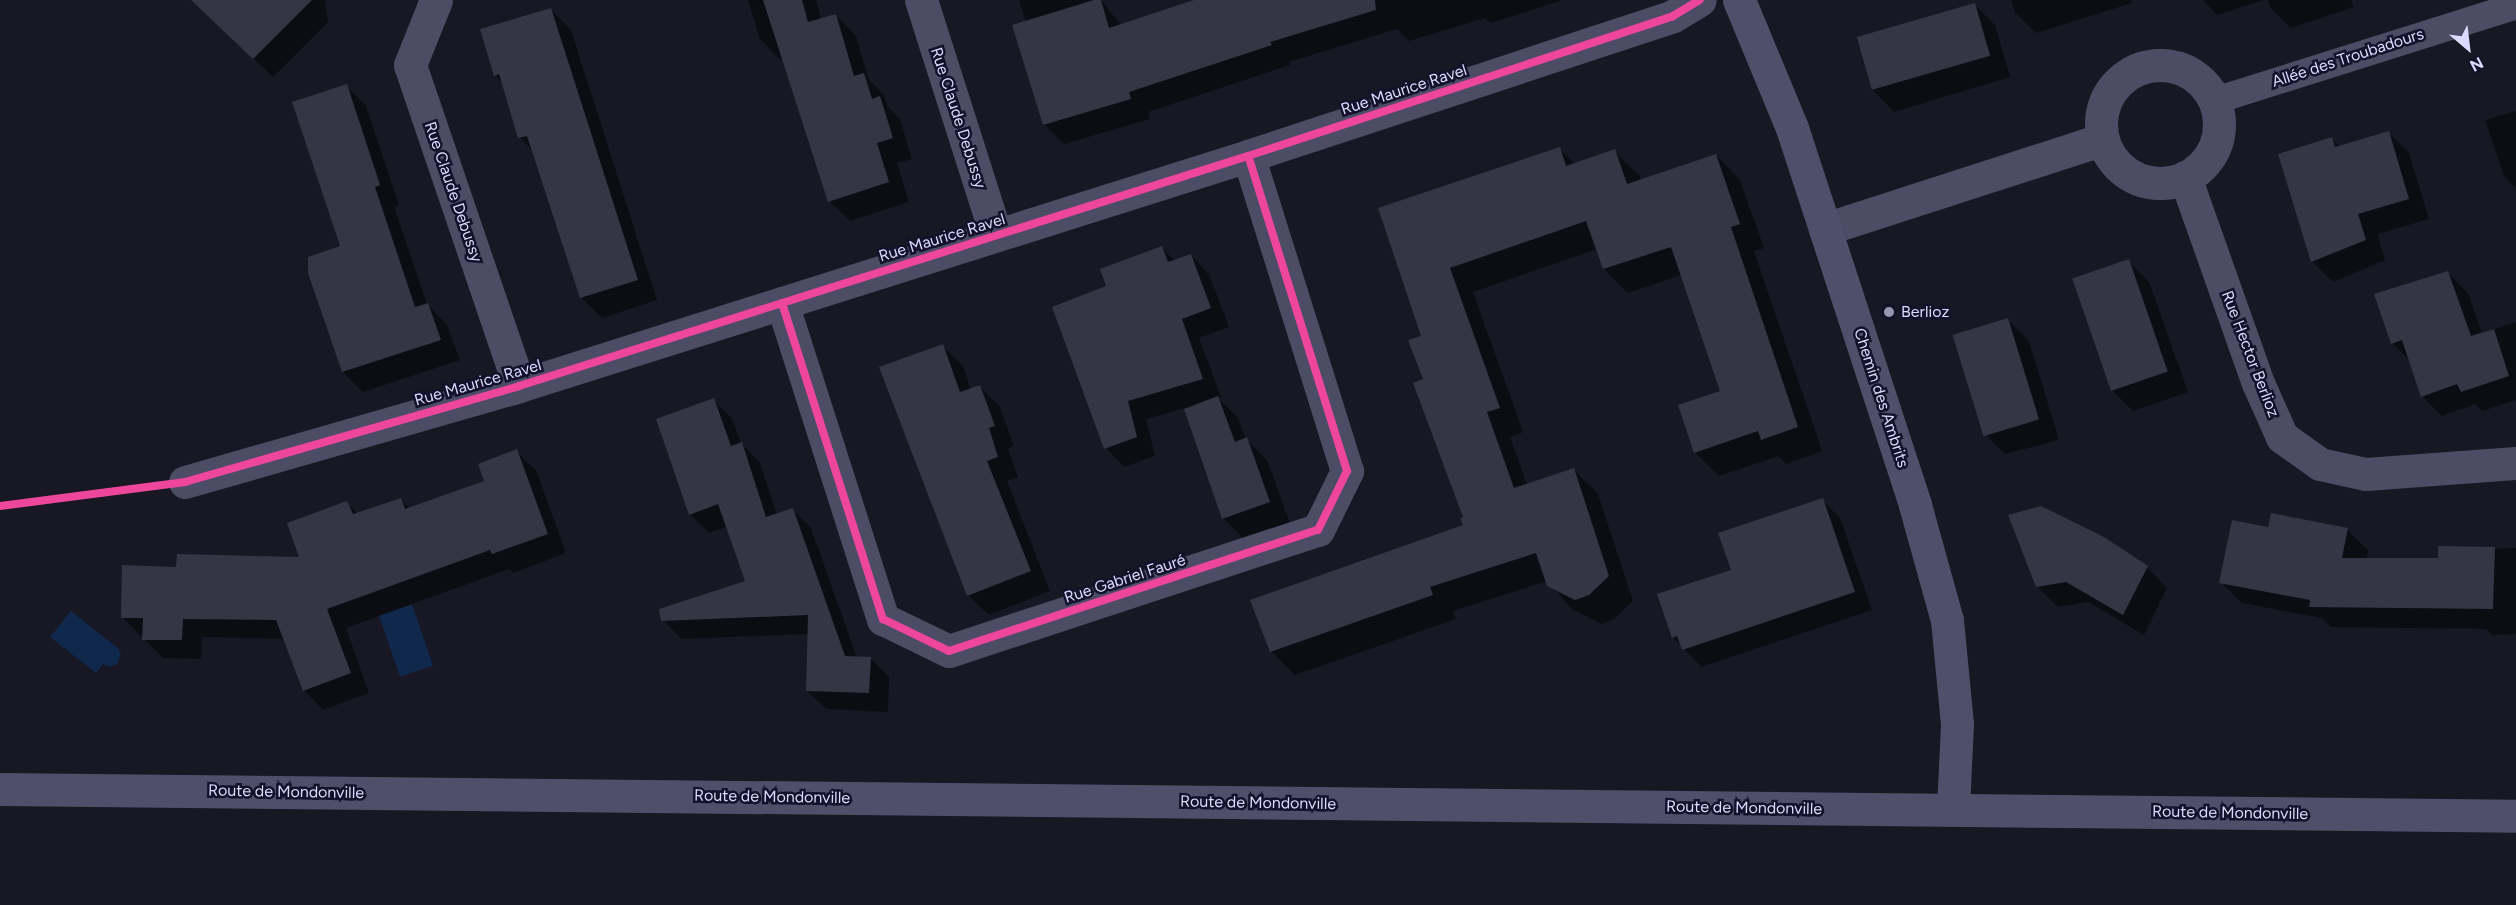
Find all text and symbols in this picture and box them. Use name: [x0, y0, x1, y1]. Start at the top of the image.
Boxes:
north arrow: [2438, 18, 2498, 78]
street label: Allée des Troubadours: [2270, 24, 2426, 92]
street label: Rue Claude Debussy: [926, 45, 990, 191]
text: N: [2467, 53, 2487, 76]
street label: Rue Maurice Ravel: [1339, 61, 1469, 119]
street label: Rue Claude Debussy: [420, 119, 486, 265]
street label: Rue Maurice Ravel: [876, 210, 1008, 266]
street label: Rue Hector Berlioz: [2217, 288, 2283, 420]
place label: Berlioz: [1901, 302, 1949, 322]
marker: Berlioz: [1882, 305, 1896, 319]
street label: Chemin des Ambrits: [1849, 326, 1913, 470]
street label: Rue Maurice Ravel: [412, 356, 544, 410]
street label: Rue Gabriel Fauré: [1062, 550, 1188, 608]
street label: Route de Mondonville: [208, 781, 364, 803]
street label: Route de Mondonville: [694, 786, 850, 808]
street label: Route de Mondonville: [1180, 792, 1336, 814]
street label: Route de Mondonville: [1666, 797, 1822, 819]
street label: Route de Mondonville: [2152, 802, 2308, 824]

